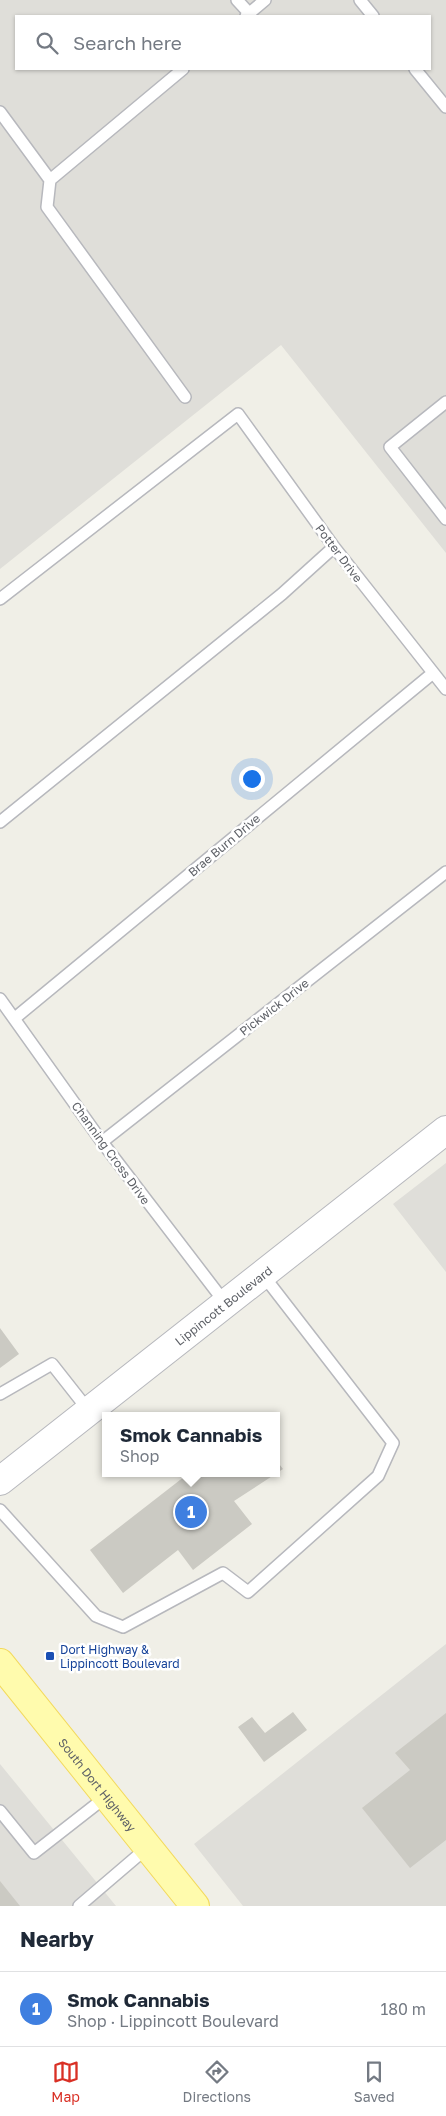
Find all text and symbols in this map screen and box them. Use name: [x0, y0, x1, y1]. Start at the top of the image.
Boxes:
search box: [15, 15, 431, 70]
icon: search: [33, 29, 61, 57]
text: Search here: [73, 31, 182, 54]
street label: Potter Drive: [312, 521, 366, 585]
your location: [239, 766, 265, 792]
street label: Brae Burn Drive: [185, 810, 263, 879]
street label: Pickwick Drive: [236, 975, 312, 1039]
street label: Channing Cross Drive: [69, 1099, 153, 1207]
street label: Lippincott Boulevard: [171, 1262, 275, 1348]
popup: [102, 1412, 280, 1477]
text: Smok Cannabis: [120, 1423, 262, 1446]
text: Shop: [120, 1446, 159, 1466]
pin: 1: [175, 1493, 207, 1531]
place label: Dort Highway & Lippincott Boulevard: [60, 1642, 180, 1671]
marker: Dort Highway & Lippincott Boulevard: [44, 1650, 56, 1662]
street label: South Dort Highway: [56, 1735, 140, 1835]
text: Nearby: [20, 1926, 94, 1952]
text: Smok Cannabis: [67, 1988, 210, 2011]
text: 1: [32, 1999, 40, 2019]
text: 180 m: [380, 1999, 426, 2019]
text: Shop · Lippincott Boulevard: [67, 2011, 279, 2031]
tab: Map: [51, 2058, 80, 2105]
tab: Directions: [183, 2058, 251, 2105]
tab: Saved: [354, 2058, 395, 2105]

